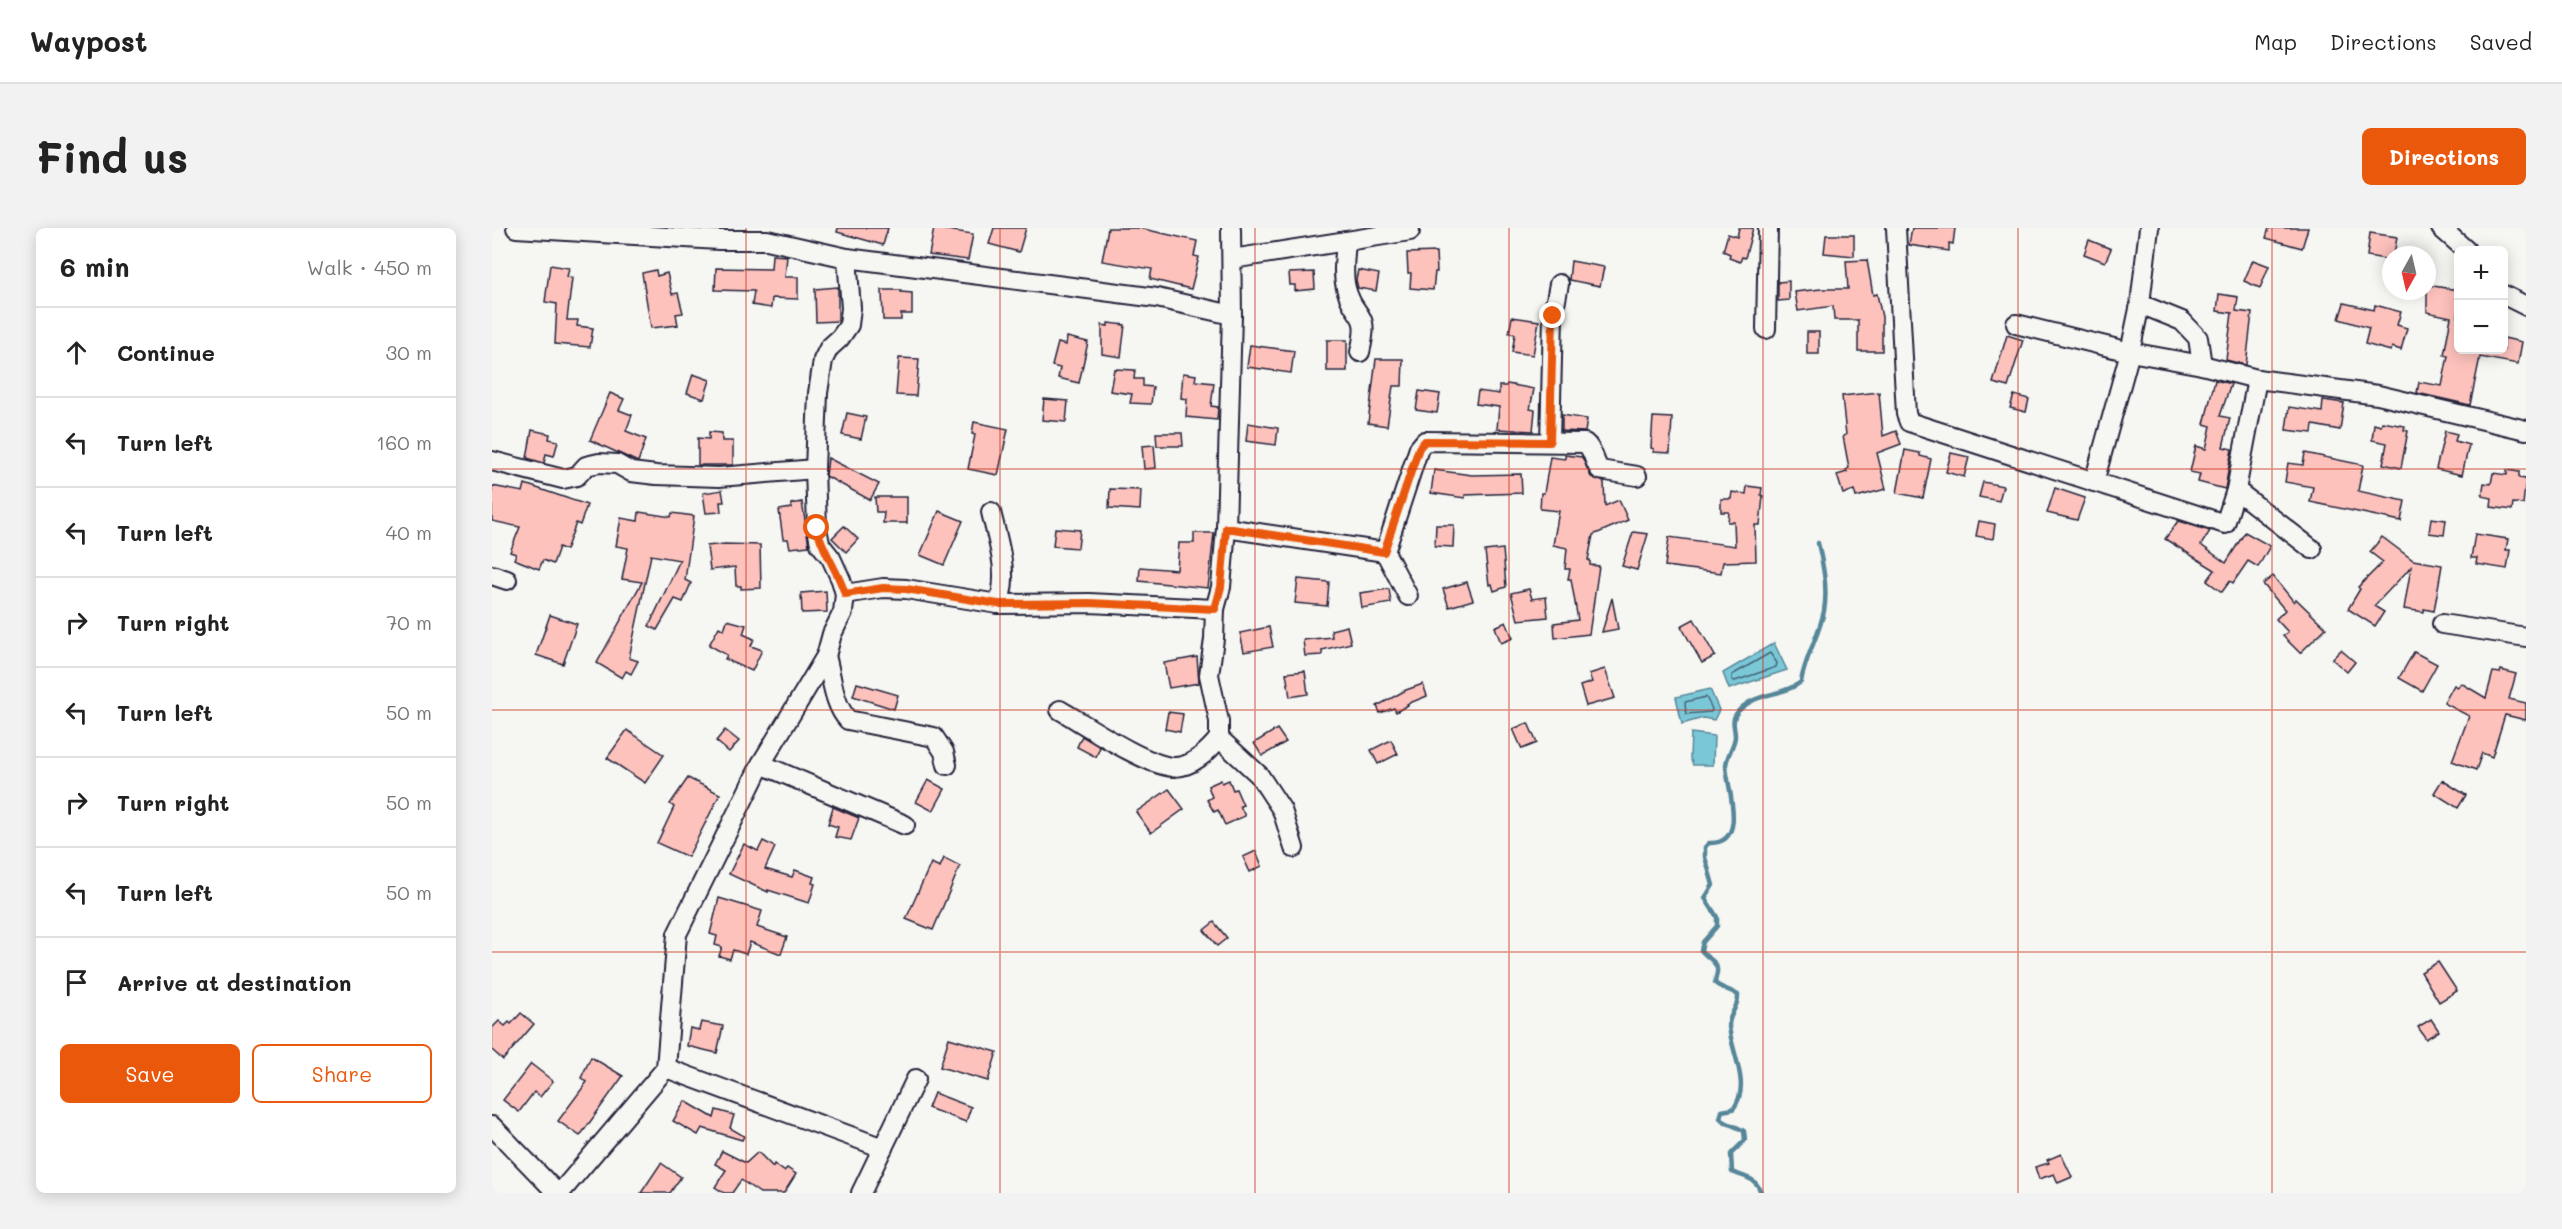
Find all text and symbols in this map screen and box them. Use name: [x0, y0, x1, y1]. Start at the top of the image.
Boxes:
text: Waypost: [30, 23, 147, 59]
text: Map: [2254, 28, 2297, 55]
text: Directions: [2330, 28, 2437, 55]
text: Saved: [2470, 28, 2532, 55]
button: Directions: [2362, 128, 2526, 185]
text: Find us: [36, 129, 188, 184]
north arrow: [2382, 246, 2436, 300]
map controls: [2454, 246, 2508, 354]
button: +: [2454, 246, 2508, 300]
text: 6 min: [60, 250, 129, 284]
text: Walk · 450 m: [307, 254, 432, 280]
button: −: [2454, 300, 2508, 354]
route end: [1539, 302, 1565, 328]
icon: ahead: [60, 336, 93, 369]
text: Continue: [117, 338, 215, 367]
text: 30 m: [386, 339, 432, 365]
icon: left: [60, 426, 93, 459]
text: Turn left: [117, 428, 213, 457]
text: 160 m: [376, 429, 432, 455]
route start: [803, 514, 829, 540]
icon: left: [60, 516, 93, 549]
text: Turn left: [117, 518, 213, 547]
text: 40 m: [386, 519, 432, 545]
icon: right: [60, 606, 93, 639]
text: Turn right: [117, 608, 229, 637]
text: 70 m: [386, 609, 432, 635]
icon: left: [60, 696, 93, 729]
text: Turn left: [117, 698, 213, 727]
text: 50 m: [386, 699, 432, 725]
icon: right: [60, 786, 93, 819]
text: Turn right: [117, 788, 229, 817]
text: 50 m: [386, 789, 432, 815]
icon: left: [60, 876, 93, 909]
text: Turn left: [117, 878, 213, 907]
text: 50 m: [386, 879, 432, 905]
icon: arrive: [60, 966, 93, 999]
text: Arrive at destination: [117, 968, 352, 997]
button: Save: [60, 1044, 240, 1103]
button: Share: [252, 1044, 432, 1103]

